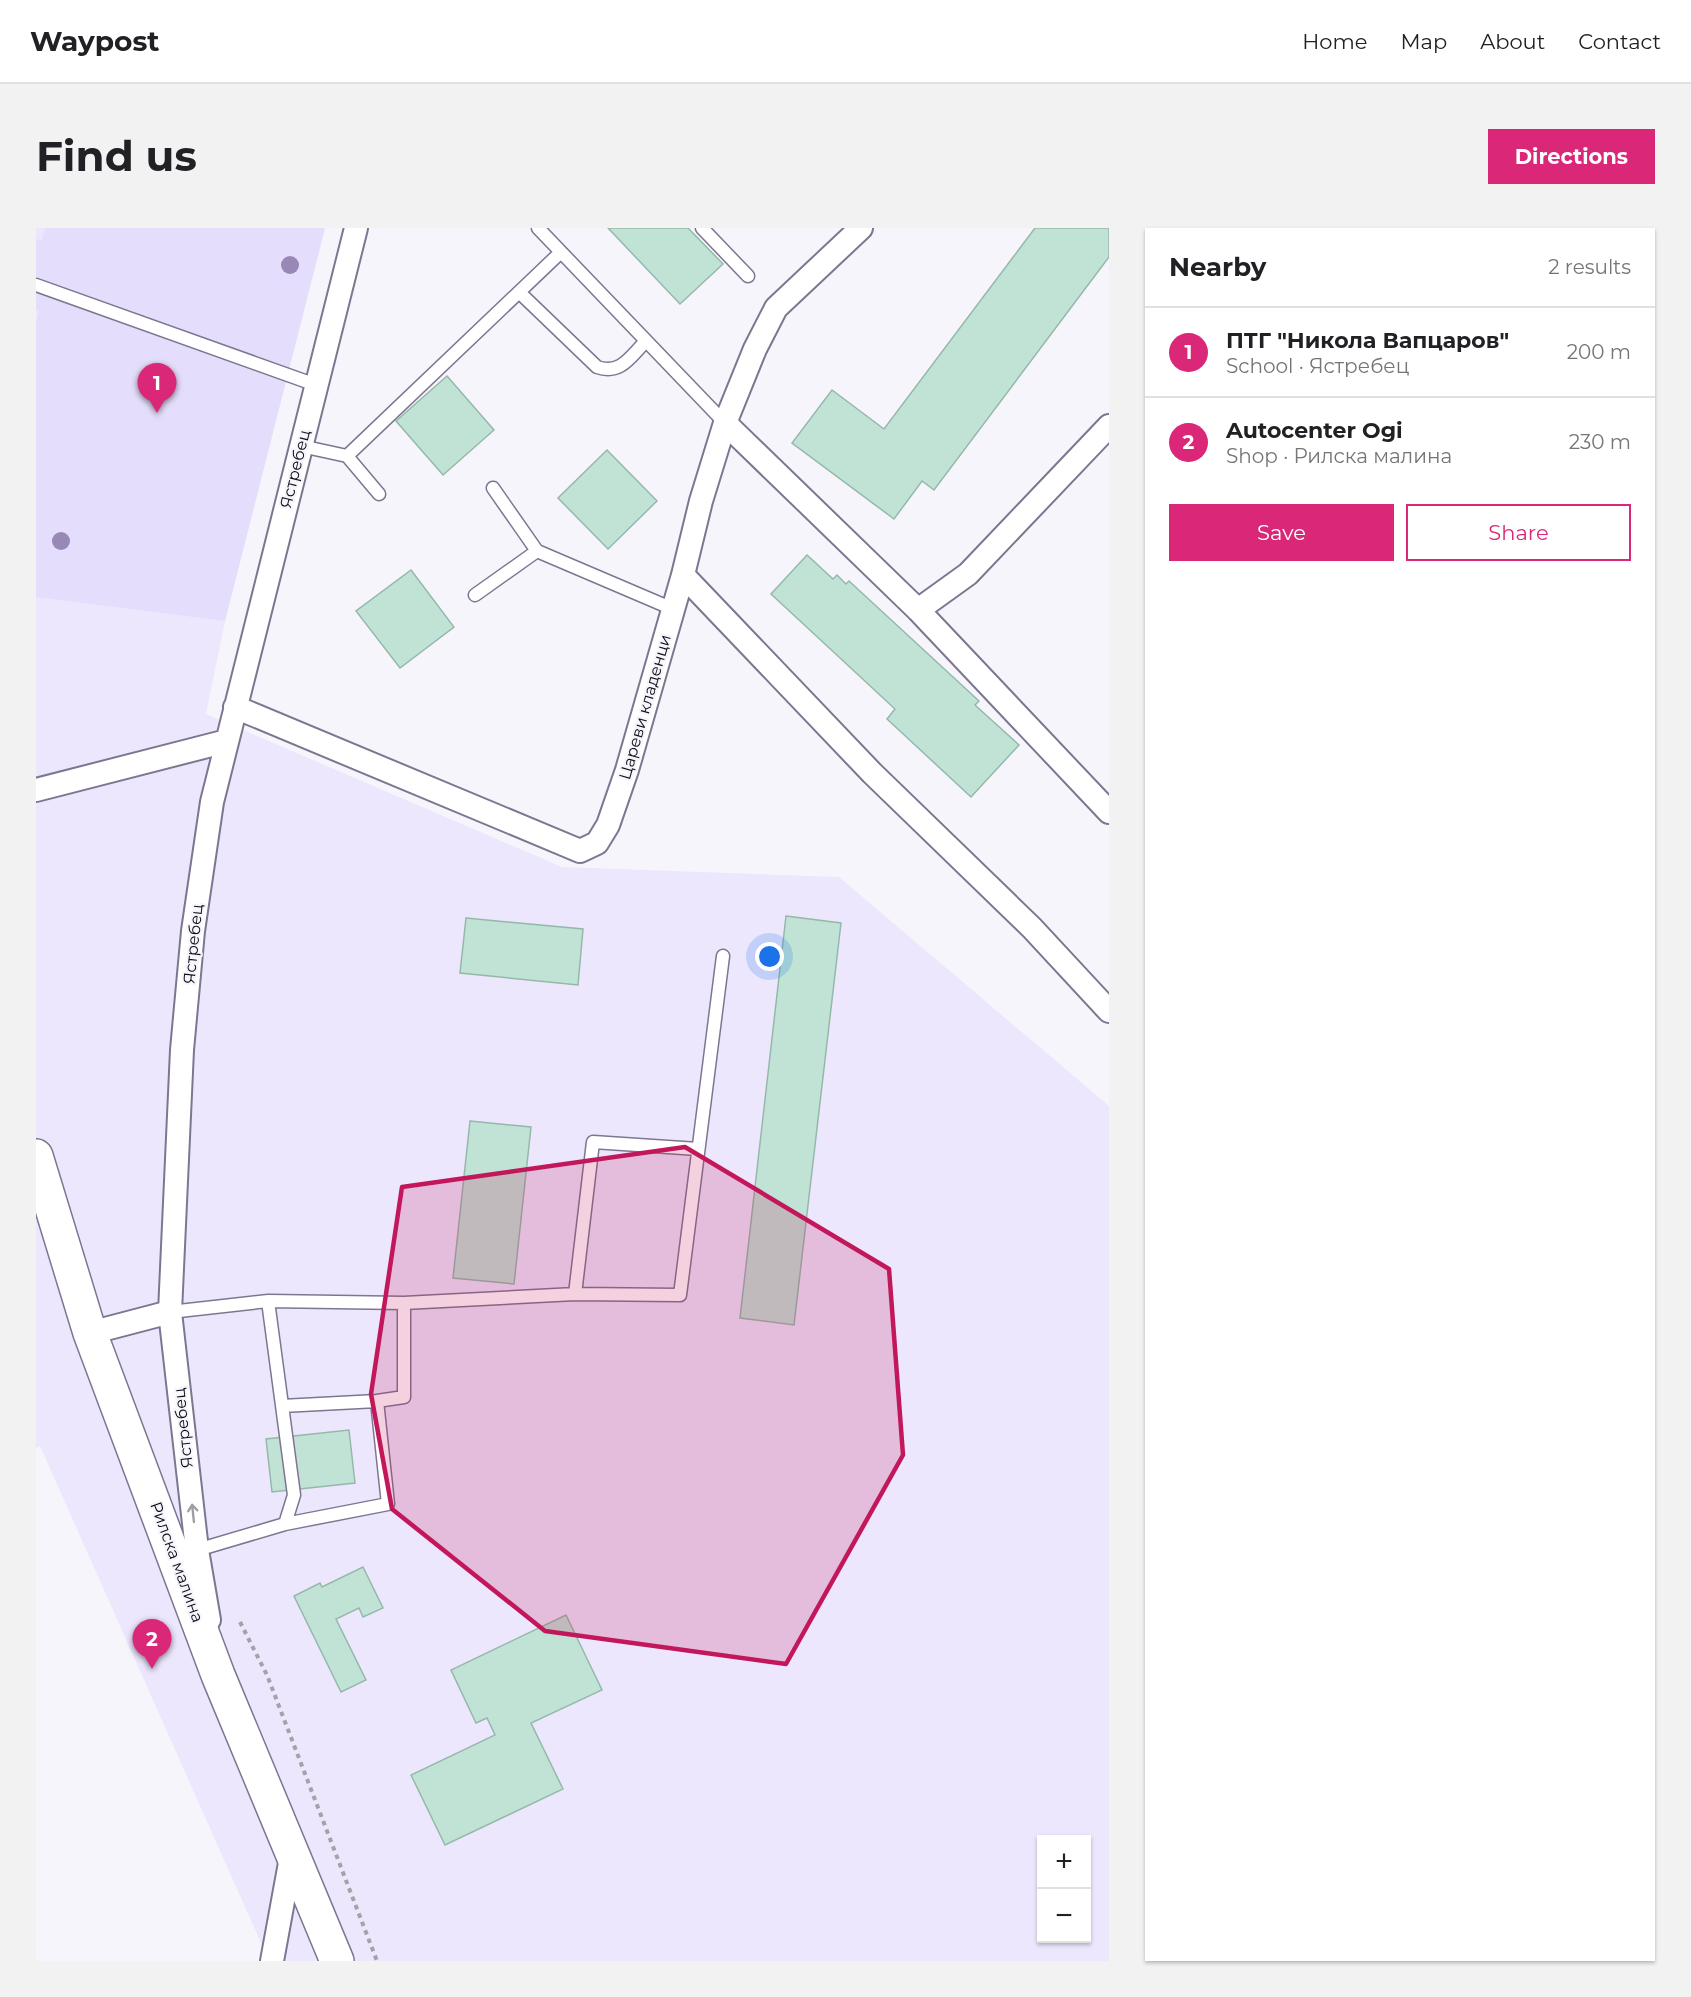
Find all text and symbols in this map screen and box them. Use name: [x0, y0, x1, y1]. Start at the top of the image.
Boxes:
text: Waypost: [30, 24, 160, 58]
text: Home: [1302, 29, 1367, 54]
text: Map: [1400, 29, 1447, 54]
text: About: [1480, 29, 1545, 54]
text: Contact: [1578, 29, 1661, 54]
button: Directions: [1488, 129, 1655, 184]
text: Find us: [36, 130, 197, 182]
text: Nearby: [1169, 251, 1266, 283]
text: 2 results: [1548, 255, 1631, 279]
text: ПТГ "Никола Вапцаров": [1226, 327, 1509, 354]
text: 1: [1185, 340, 1192, 364]
text: 200 m: [1567, 340, 1631, 364]
text: School · Ястребец: [1226, 354, 1409, 378]
pin: 1: [138, 364, 176, 413]
text: Autocenter Ogi: [1226, 417, 1403, 444]
street label: Ястребец: [276, 428, 314, 510]
text: 2: [1183, 430, 1194, 454]
text: 230 m: [1569, 430, 1631, 454]
text: Shop · Рилска малина: [1226, 444, 1452, 468]
button: Save: [1169, 504, 1394, 561]
button: Share: [1406, 504, 1631, 561]
street label: Цареви кладенци: [615, 632, 675, 782]
street label: Ястребец: [179, 903, 207, 985]
your location: [755, 942, 784, 971]
street label: Ястребец: [169, 1387, 197, 1469]
street label: Рилска малина: [146, 1499, 208, 1625]
one-way arrow: [187, 1504, 198, 1524]
pin: 2: [132, 1620, 172, 1669]
map controls: [1037, 1835, 1091, 1943]
button: +: [1037, 1835, 1091, 1889]
button: −: [1037, 1889, 1091, 1943]

